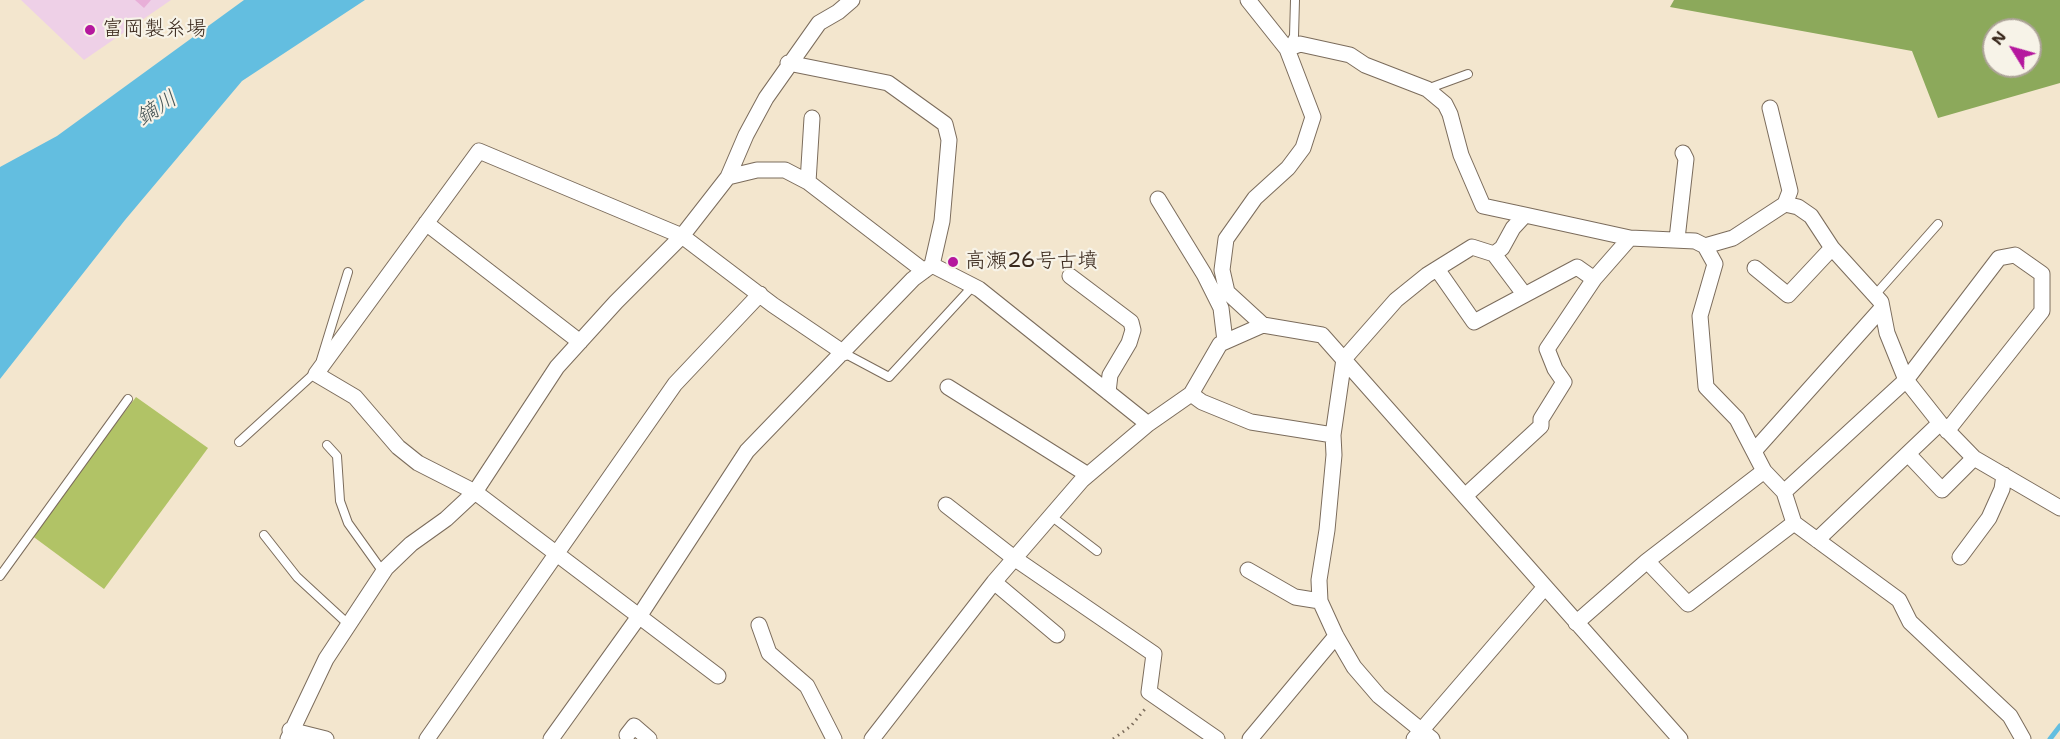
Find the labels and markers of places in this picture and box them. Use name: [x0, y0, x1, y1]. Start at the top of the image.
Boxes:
place label: 富岡製糸場: [102, 17, 207, 43]
marker: 富岡製糸場: [83, 23, 97, 37]
place label: 高瀬26号古墳: [965, 249, 1098, 275]
marker: 高瀬26号古墳: [946, 255, 960, 269]

